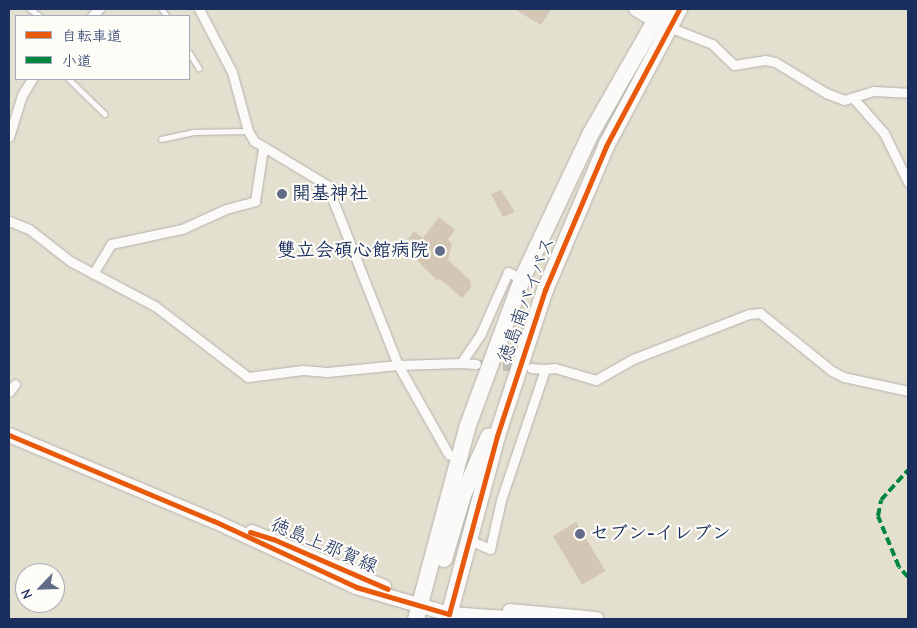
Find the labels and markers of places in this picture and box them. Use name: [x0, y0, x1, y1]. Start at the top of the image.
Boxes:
place label: 開基神社: [292, 183, 368, 205]
marker: 開基神社: [276, 188, 288, 200]
place label: 雙立会碩心館病院: [277, 240, 429, 262]
marker: 雙立会碩心館病院: [433, 244, 447, 258]
place label: セブン-イレブン: [590, 523, 731, 545]
marker: セブン-イレブン: [574, 528, 586, 540]

